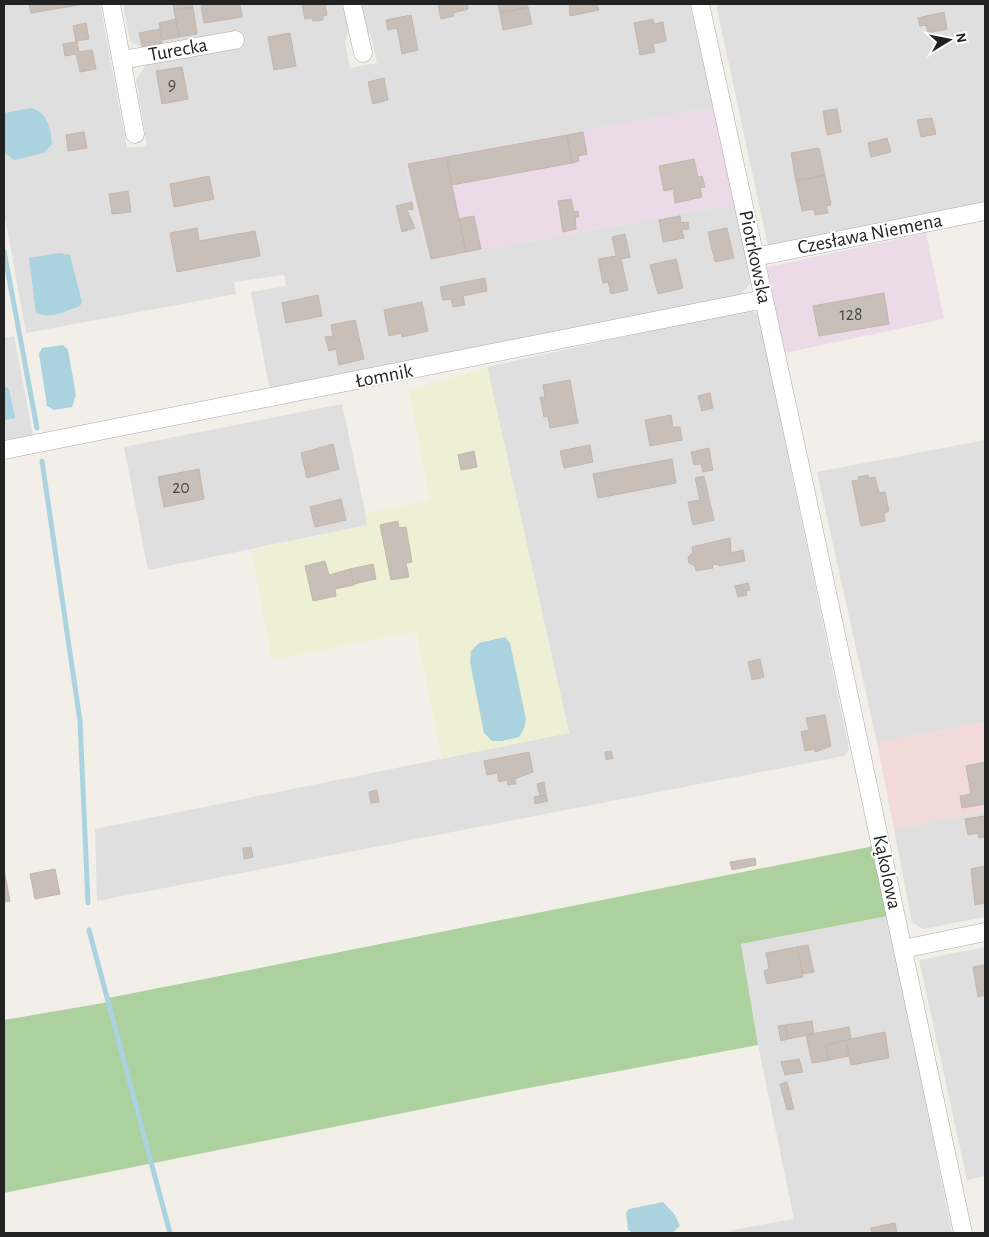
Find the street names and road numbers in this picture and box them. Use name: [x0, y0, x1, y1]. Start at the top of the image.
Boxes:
street label: Turecka: [147, 35, 209, 65]
street label: Piotrkowska: [735, 208, 775, 306]
street label: Czesława Niemena: [796, 210, 944, 258]
street label: Łomnik: [354, 361, 414, 391]
street label: Kąkolowa: [869, 833, 905, 911]

